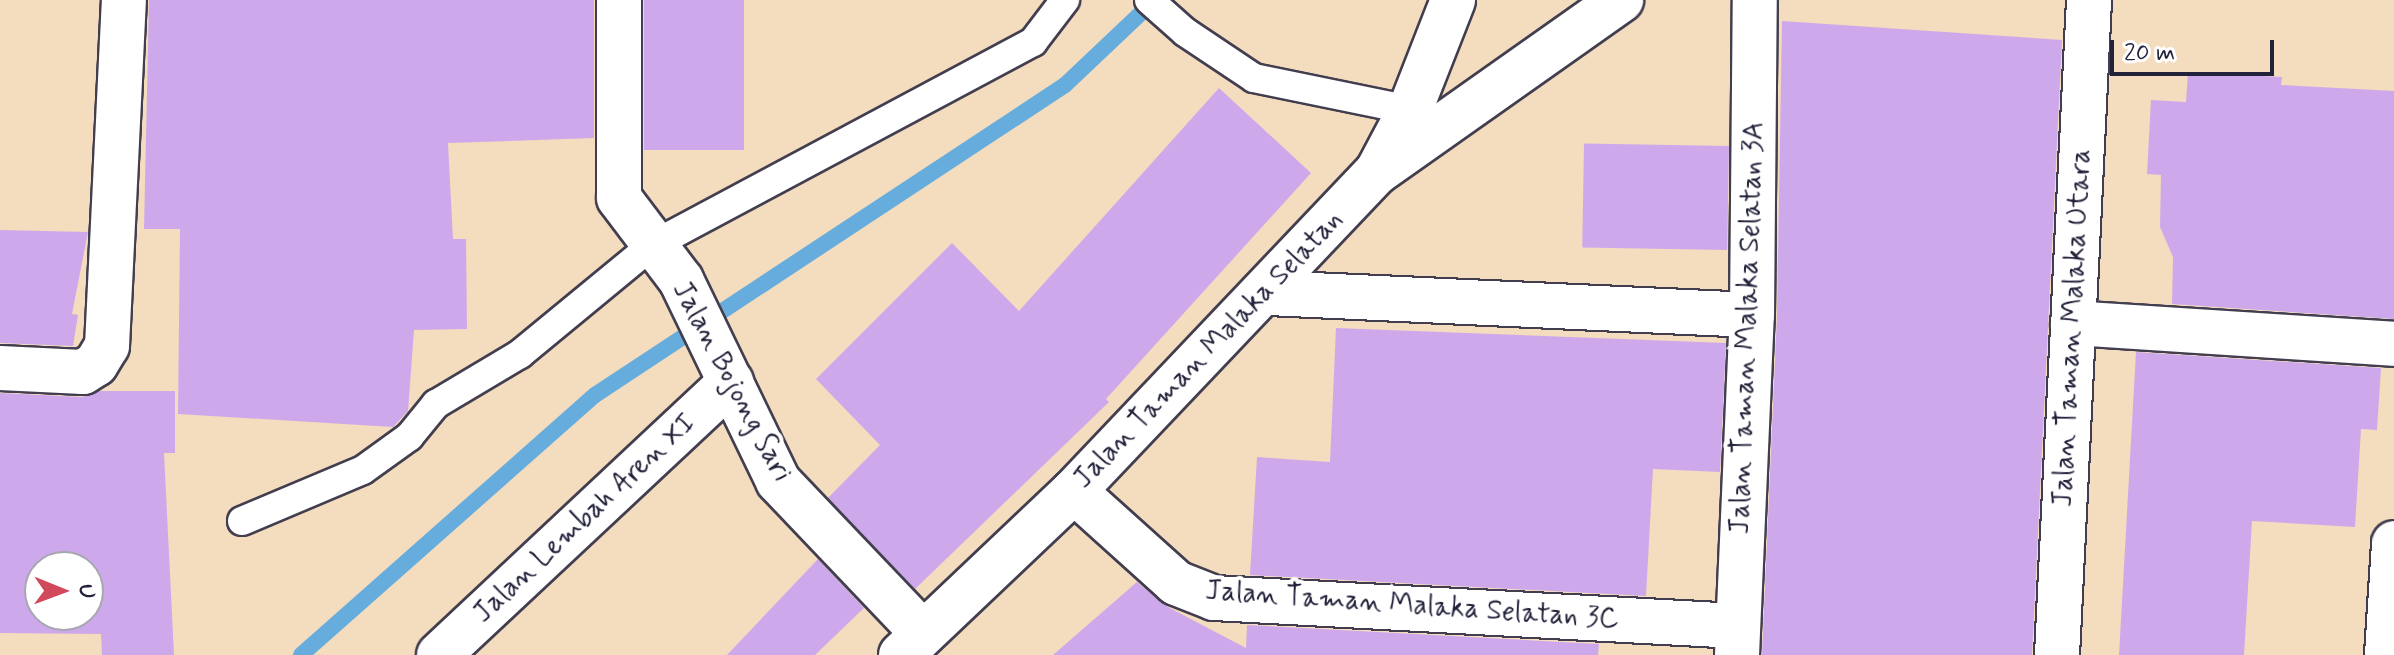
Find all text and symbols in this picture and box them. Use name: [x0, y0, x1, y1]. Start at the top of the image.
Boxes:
scale bar: [2114, 24, 2278, 74]
text: 20 m: [2124, 38, 2175, 69]
street label: Jalan Taman Malaka Selatan 3A: [1724, 125, 1772, 531]
street label: Jalan Taman Malaka Utara: [2047, 152, 2099, 504]
street label: Jalan Taman Malaka Selatan: [1070, 206, 1348, 494]
street label: Jalan Bojong Sari: [664, 276, 798, 488]
street label: Jalan Lembah Aren XI: [469, 409, 701, 629]
north arrow: [24, 551, 104, 631]
street label: Jalan Taman Malaka Selatan 3C: [1208, 575, 1616, 637]
text: U: [72, 584, 100, 599]

